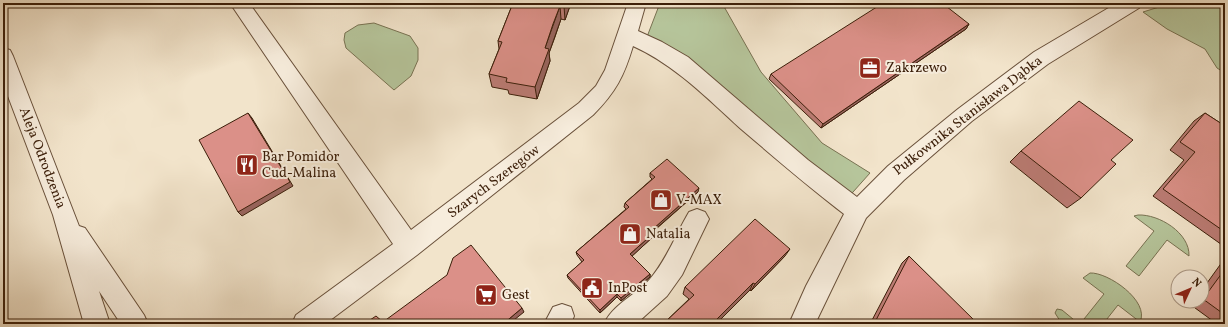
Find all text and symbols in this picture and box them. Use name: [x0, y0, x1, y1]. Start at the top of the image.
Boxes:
street label: Pułkownika Stanisława Dąbka: [889, 52, 1047, 180]
office icon: Zakrzewo: [857, 55, 883, 81]
place label: Zakrzewo: [886, 59, 947, 78]
street label: Aleja Odrodzenia: [14, 105, 70, 211]
street label: Szarych Szeregów: [444, 141, 544, 223]
place label: Bar Pomidor Cud-Malina: [262, 148, 340, 183]
restaurant icon: Bar Pomidor Cud-Malina: [234, 152, 260, 178]
shop icon: V-MAX: [648, 187, 674, 213]
place label: V-MAX: [676, 191, 722, 210]
shop icon: Natalia: [617, 221, 643, 247]
place label: Natalia: [646, 225, 690, 244]
north arrow: [1170, 269, 1210, 309]
public building icon: InPost: [579, 275, 605, 301]
text: N: [1188, 275, 1204, 291]
place label: InPost: [608, 279, 648, 298]
supermarket icon: Gest: [473, 282, 499, 308]
place label: Gest: [502, 286, 530, 305]

